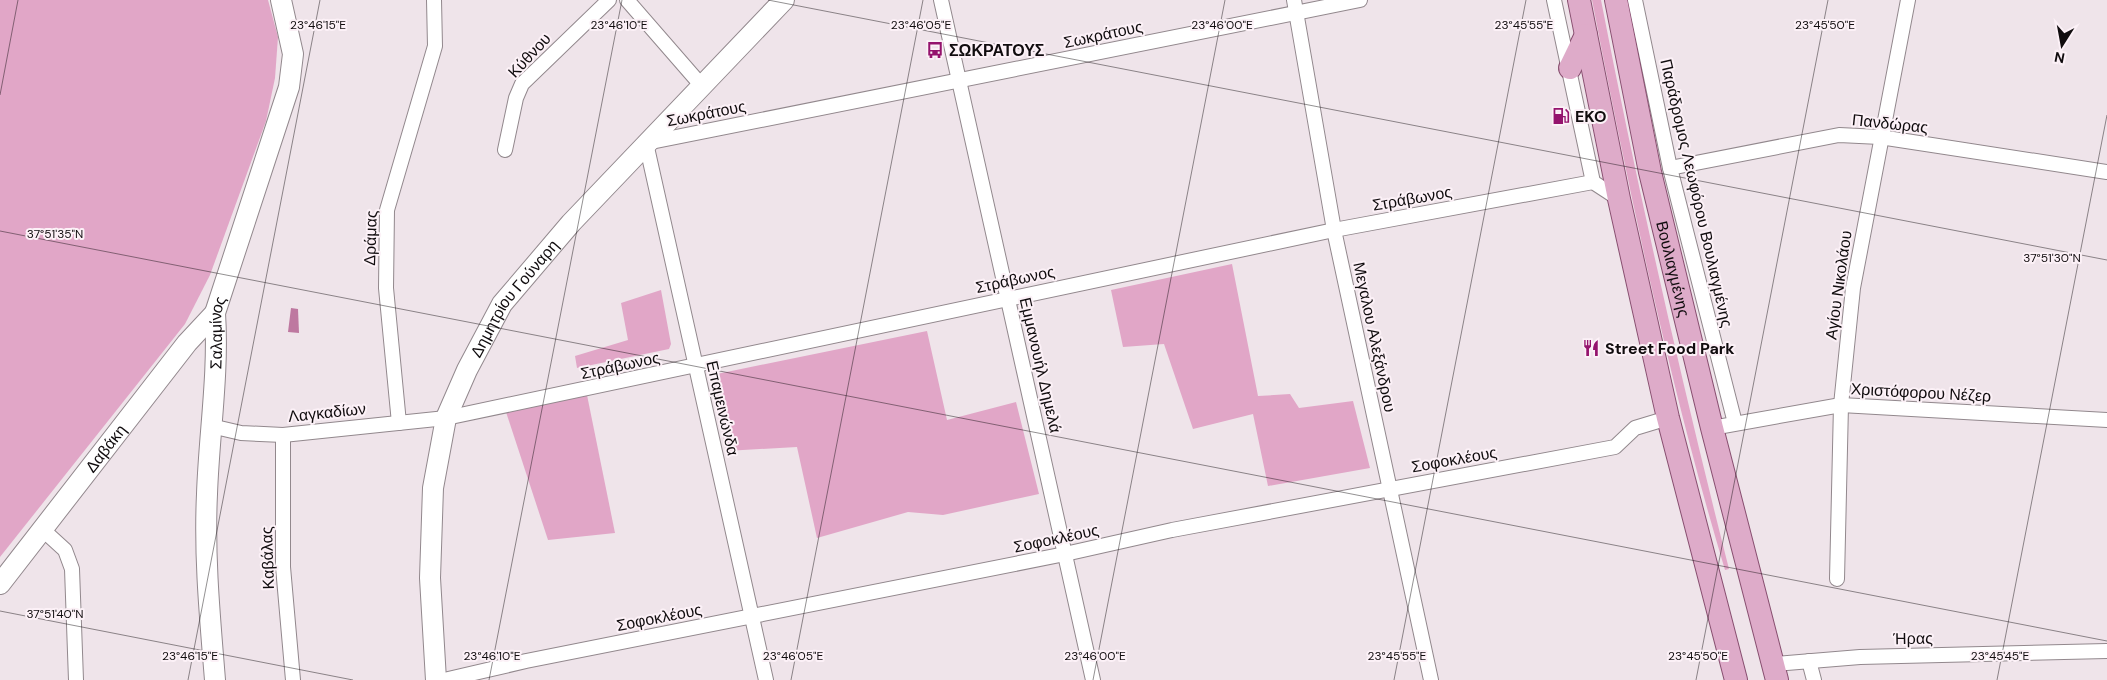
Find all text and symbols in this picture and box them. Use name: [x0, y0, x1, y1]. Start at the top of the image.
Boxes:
street label: Σωκράτους: [1062, 16, 1145, 53]
text: 23°46'15"E: [290, 17, 346, 33]
text: 23°46'10"E: [590, 17, 648, 33]
text: 23°46'05"E: [891, 17, 951, 33]
text: 23°46'00"E: [1191, 17, 1253, 33]
text: 23°45'55"E: [1495, 17, 1554, 33]
text: 23°45'50"E: [1795, 17, 1855, 33]
north arrow: [2037, 20, 2087, 70]
street label: Κύθνου: [503, 28, 555, 82]
bus stop icon: ΣΩΚΡΑΤΟΥΣ: [925, 40, 945, 60]
place label: ΣΩΚΡΑΤΟΥΣ: [949, 40, 1045, 61]
text: N: [2053, 48, 2066, 68]
street label: Παράδρομος Λεωφόρου Βουλιαγμένης: [1657, 57, 1737, 329]
street label: Σωκράτους: [665, 95, 748, 131]
fuel station icon: EKO: [1551, 106, 1571, 126]
place label: EKO: [1575, 106, 1607, 127]
street label: Πανδώρας: [1851, 109, 1929, 138]
street label: Στράβωνος: [1371, 181, 1454, 216]
street label: Δράμας: [359, 210, 382, 266]
street label: Βουλιαγμένης: [1652, 218, 1694, 318]
text: 37°51'35"N: [27, 226, 83, 242]
street label: Αγίου Νικολάου: [1820, 229, 1857, 341]
street label: Δημητρίου Γούναρη: [466, 235, 563, 361]
text: 37°51'30"N: [2023, 250, 2081, 266]
street label: Μεγαλου Αλεξάνδρου: [1348, 260, 1401, 414]
street label: Στράβωνος: [974, 261, 1057, 298]
street label: Σαλαμίνος: [205, 293, 231, 370]
street label: Εμμανουήλ Δημελά: [1015, 295, 1066, 435]
restaurant icon: Street Food Park: [1581, 338, 1601, 358]
place label: Street Food Park: [1605, 338, 1735, 359]
street label: Στράβωνος: [579, 347, 662, 384]
street label: Επαμεινώνδα: [701, 359, 744, 458]
street label: Χριστόφορου Νέζερ: [1850, 378, 1992, 407]
street label: Λαγκαδίων: [287, 398, 367, 427]
street label: Δαβάκη: [81, 420, 131, 477]
street label: Σοφοκλέους: [1410, 442, 1499, 477]
street label: Σοφοκλέους: [1012, 519, 1101, 558]
street label: Καβάλας: [256, 526, 279, 590]
street label: Σοφοκλέους: [615, 599, 704, 636]
text: 37°51'40"N: [26, 606, 84, 622]
street label: Ήρας: [1892, 628, 1933, 649]
text: 23°46'15"E: [162, 648, 218, 664]
text: 23°46'10"E: [463, 648, 521, 664]
text: 23°46'05"E: [763, 648, 823, 664]
text: 23°46'00"E: [1064, 648, 1126, 664]
text: 23°45'55"E: [1368, 648, 1427, 664]
text: 23°45'50"E: [1668, 648, 1728, 664]
text: 23°45'45"E: [1971, 648, 2029, 664]

